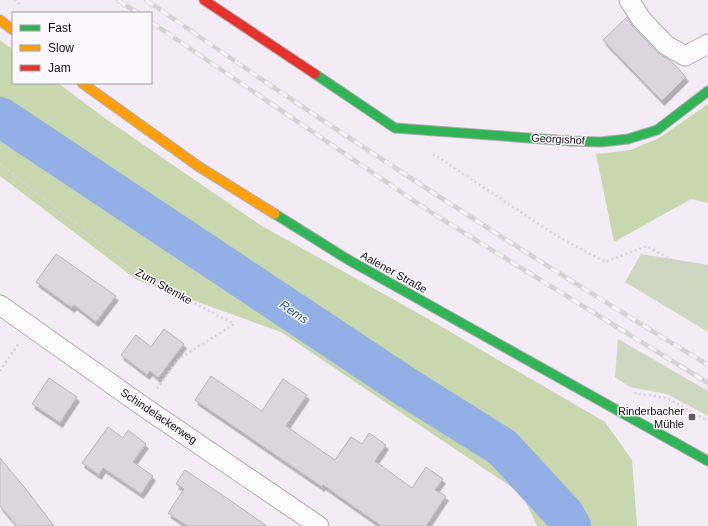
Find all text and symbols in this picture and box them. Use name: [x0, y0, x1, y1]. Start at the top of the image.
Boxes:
legend: [12, 12, 152, 84]
text: Fast: [48, 21, 72, 35]
text: Slow: [48, 41, 74, 55]
text: Jam: [48, 61, 71, 75]
street label: Georgishof: [531, 132, 586, 146]
street label: Aalener Straße: [359, 249, 429, 295]
street label: Zum Stemke: [134, 266, 194, 306]
water label: Rems: [277, 297, 311, 327]
street label: Schindelackerweg: [119, 386, 199, 446]
place label: Rinderbacher Mühle: [618, 405, 684, 430]
marker: Rinderbacher Mühle: [687, 412, 697, 422]

